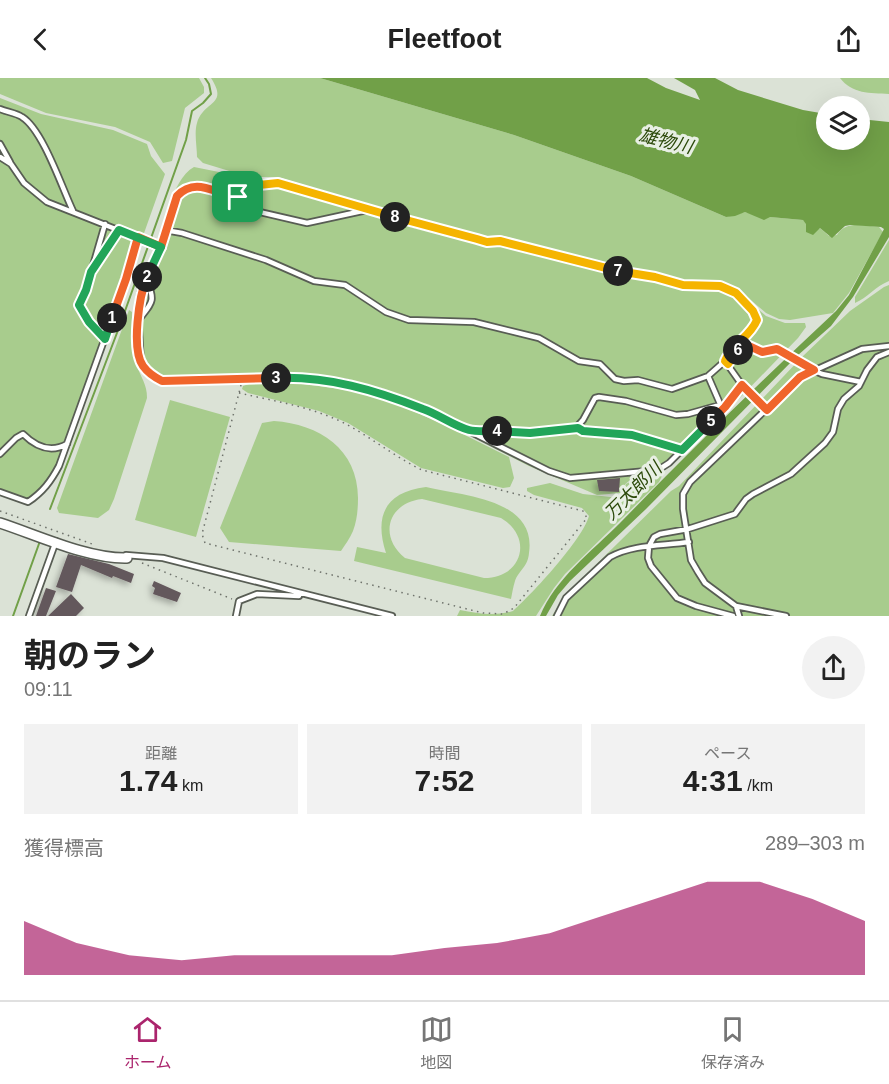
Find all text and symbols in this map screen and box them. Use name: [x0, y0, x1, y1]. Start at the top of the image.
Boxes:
icon: back: [24, 23, 57, 56]
icon: share: [832, 23, 865, 56]
text: Fleetfoot: [388, 24, 502, 54]
map controls: [816, 96, 870, 150]
button: layers: [816, 96, 870, 150]
water label: 雄物川: [637, 125, 697, 158]
pin: [212, 171, 263, 222]
icon: arrive: [221, 180, 254, 213]
pin: 8: [380, 202, 410, 232]
text: 8: [391, 208, 399, 225]
pin: 7: [603, 256, 633, 286]
pin: 2: [132, 262, 162, 292]
text: 7: [614, 262, 622, 279]
text: 2: [143, 268, 151, 285]
pin: 1: [97, 303, 127, 333]
text: 1: [108, 309, 116, 326]
pin: 6: [723, 335, 753, 365]
text: 6: [734, 341, 742, 358]
pin: 3: [261, 363, 291, 393]
text: 3: [272, 369, 280, 386]
pin: 5: [696, 406, 726, 436]
text: 5: [707, 412, 715, 429]
pin: 4: [482, 416, 512, 446]
text: 4: [493, 422, 501, 439]
water label: 万太郎川: [600, 457, 667, 524]
button: share: [802, 636, 865, 699]
text: 朝のラン: [24, 637, 156, 674]
text: 09:11: [24, 678, 73, 700]
text: 距離: [145, 745, 177, 762]
text: 時間: [428, 745, 461, 762]
text: ペース: [704, 745, 751, 762]
text: 1.74: [119, 764, 177, 797]
text: 7:52: [414, 764, 475, 797]
text: 4:31: [683, 764, 743, 797]
text: km: [177, 777, 203, 794]
text: /km: [743, 777, 773, 794]
text: 289–303 m: [765, 832, 865, 854]
text: 獲得標高: [24, 837, 104, 859]
tab: ホーム: [124, 1013, 172, 1073]
tab: 地図: [420, 1013, 453, 1073]
tab: 保存済み: [701, 1013, 765, 1073]

